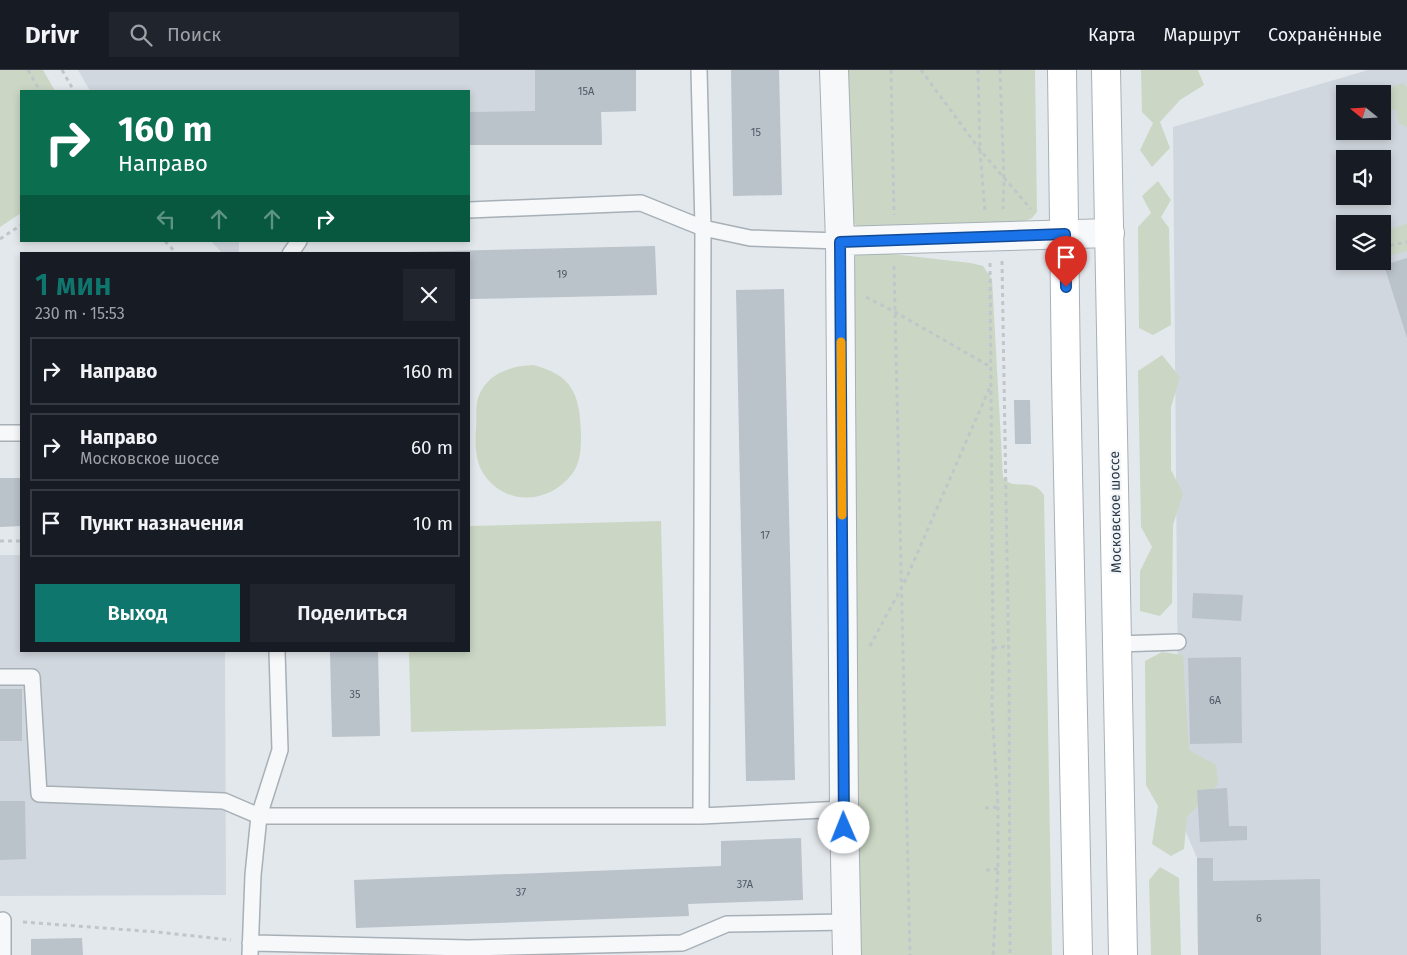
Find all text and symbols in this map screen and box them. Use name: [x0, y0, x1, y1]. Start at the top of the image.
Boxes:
search box: [109, 12, 459, 57]
text: Drivr: [25, 21, 79, 49]
icon: search: [127, 21, 155, 49]
text: Поиск: [167, 23, 221, 46]
text: Карта: [1088, 24, 1136, 46]
text: Маршрут: [1164, 24, 1240, 46]
text: Сохранённые: [1268, 24, 1382, 46]
house number: 15А: [578, 85, 595, 98]
north arrow: [1336, 85, 1391, 140]
map controls: [1336, 85, 1391, 270]
text: 160 m: [118, 108, 212, 150]
icon: right: [35, 110, 100, 175]
house number: 15: [751, 126, 762, 139]
text: Направо: [118, 150, 208, 177]
button: sound: [1336, 150, 1391, 205]
icon: left: [152, 205, 180, 233]
icon: ahead: [205, 205, 233, 233]
icon: ahead: [258, 205, 286, 233]
icon: right: [311, 205, 339, 233]
button: layers: [1336, 215, 1391, 270]
pin: [1045, 236, 1087, 287]
icon: arrive: [1052, 243, 1080, 271]
text: 1 мин: [35, 267, 112, 303]
house number: 19: [557, 268, 567, 281]
button: close: [403, 269, 455, 321]
text: 230 m · 15:53: [35, 304, 125, 323]
icon: right: [37, 357, 65, 385]
text: Направо: [80, 360, 157, 383]
text: 160 m: [403, 360, 453, 383]
text: Направо: [80, 426, 157, 449]
icon: right: [37, 433, 65, 461]
text: 60 m: [411, 436, 453, 459]
text: Московское шоссе: [80, 449, 219, 468]
street label: Московское шоссе: [1106, 451, 1125, 573]
icon: arrive: [37, 509, 65, 537]
text: Пункт назначения: [80, 512, 244, 535]
text: 10 m: [413, 512, 453, 535]
house number: 17: [760, 529, 770, 542]
button: Выход: [35, 584, 240, 642]
button: Поделиться: [250, 584, 455, 642]
house number: 35: [350, 688, 361, 701]
house number: 6А: [1209, 694, 1222, 707]
position arrow: [817, 801, 869, 853]
house number: 37А: [737, 878, 754, 891]
house number: 37: [516, 886, 526, 899]
house number: 6: [1256, 912, 1262, 925]

